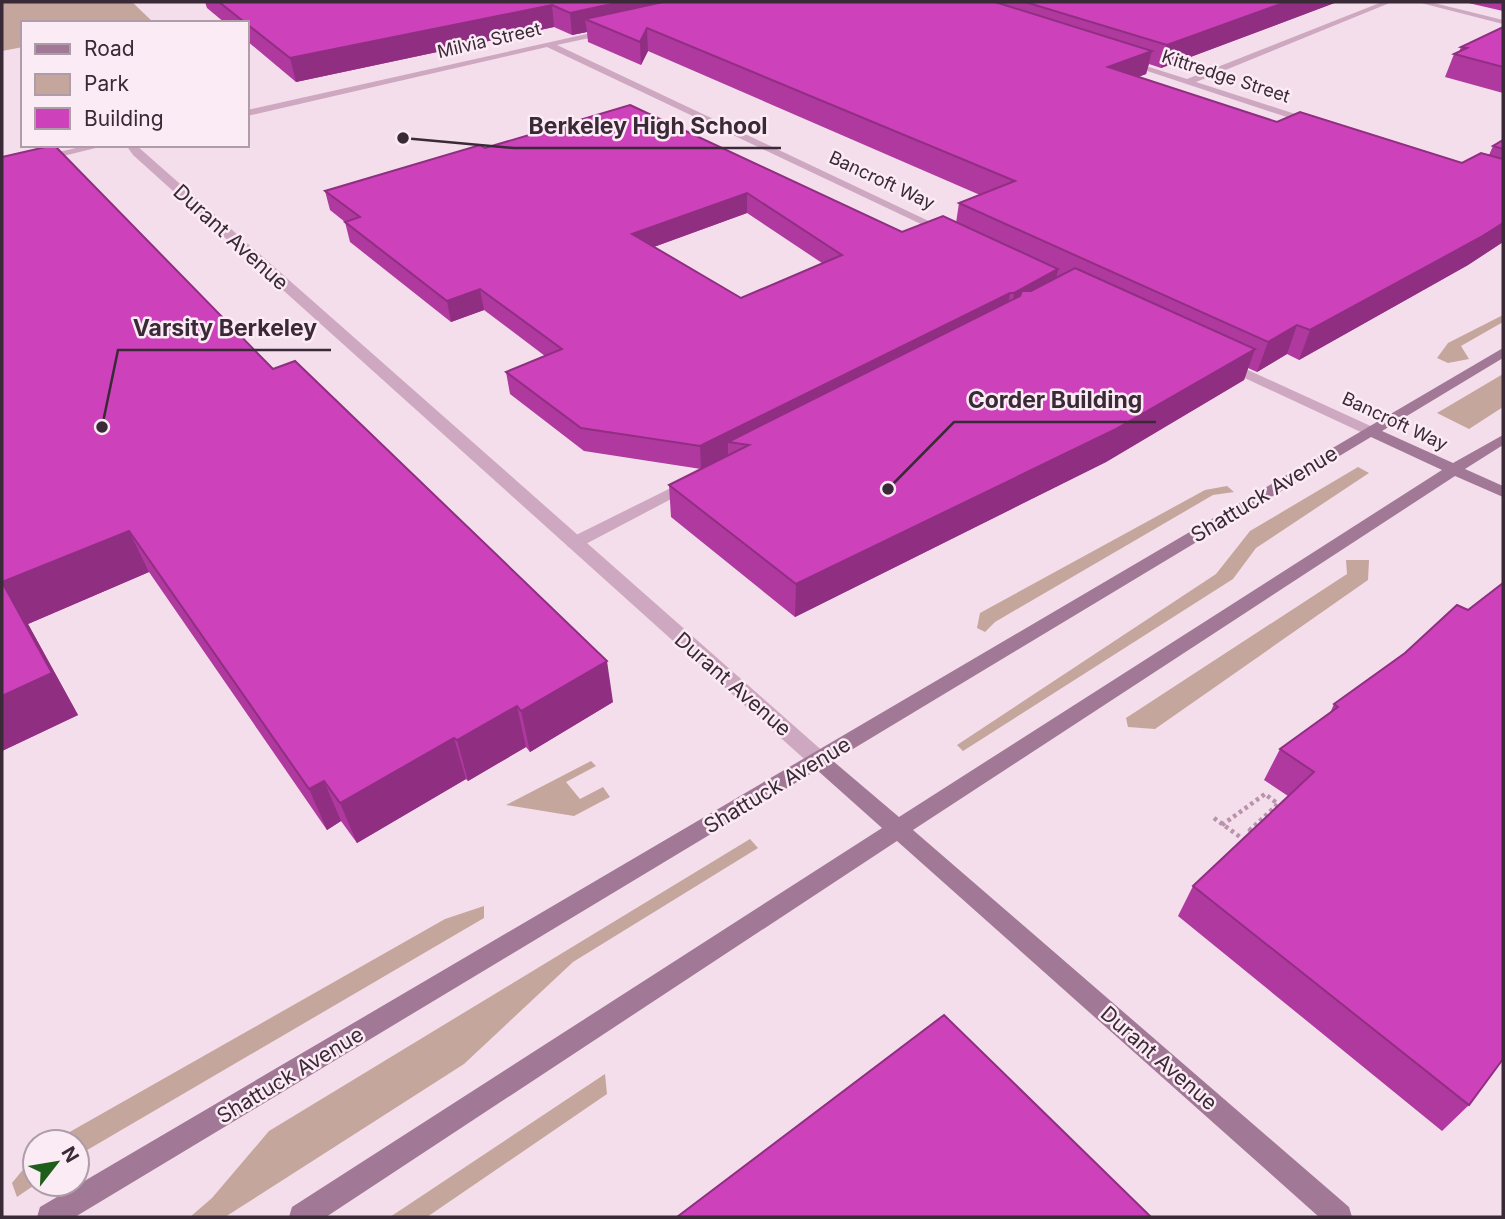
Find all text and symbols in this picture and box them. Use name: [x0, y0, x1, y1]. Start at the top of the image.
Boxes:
street label: Milvia Street: [435, 18, 543, 62]
legend: [21, 21, 248, 147]
text: Road: [84, 36, 135, 61]
street label: Kittredge Street: [1159, 45, 1293, 107]
text: Park: [84, 71, 129, 96]
callout: Berkeley High School: [514, 104, 781, 148]
text: Building: [84, 106, 164, 131]
text: Berkeley High School: [528, 112, 768, 140]
street label: Bancroft Way: [826, 146, 938, 214]
street label: Durant Avenue: [168, 179, 294, 295]
callout: Varsity Berkeley: [118, 306, 331, 350]
text: Varsity Berkeley: [133, 314, 317, 342]
callout: Corder Building: [954, 378, 1156, 422]
text: Corder Building: [968, 386, 1142, 414]
street label: Bancroft Way: [1339, 387, 1451, 455]
street label: Shattuck Avenue: [1186, 440, 1342, 548]
street label: Durant Avenue: [670, 627, 796, 741]
street label: Shattuck Avenue: [699, 731, 855, 839]
street label: Durant Avenue: [1096, 1001, 1222, 1115]
street label: Shattuck Avenue: [212, 1021, 368, 1129]
north arrow: [21, 1128, 91, 1198]
text: N: [57, 1142, 84, 1167]

